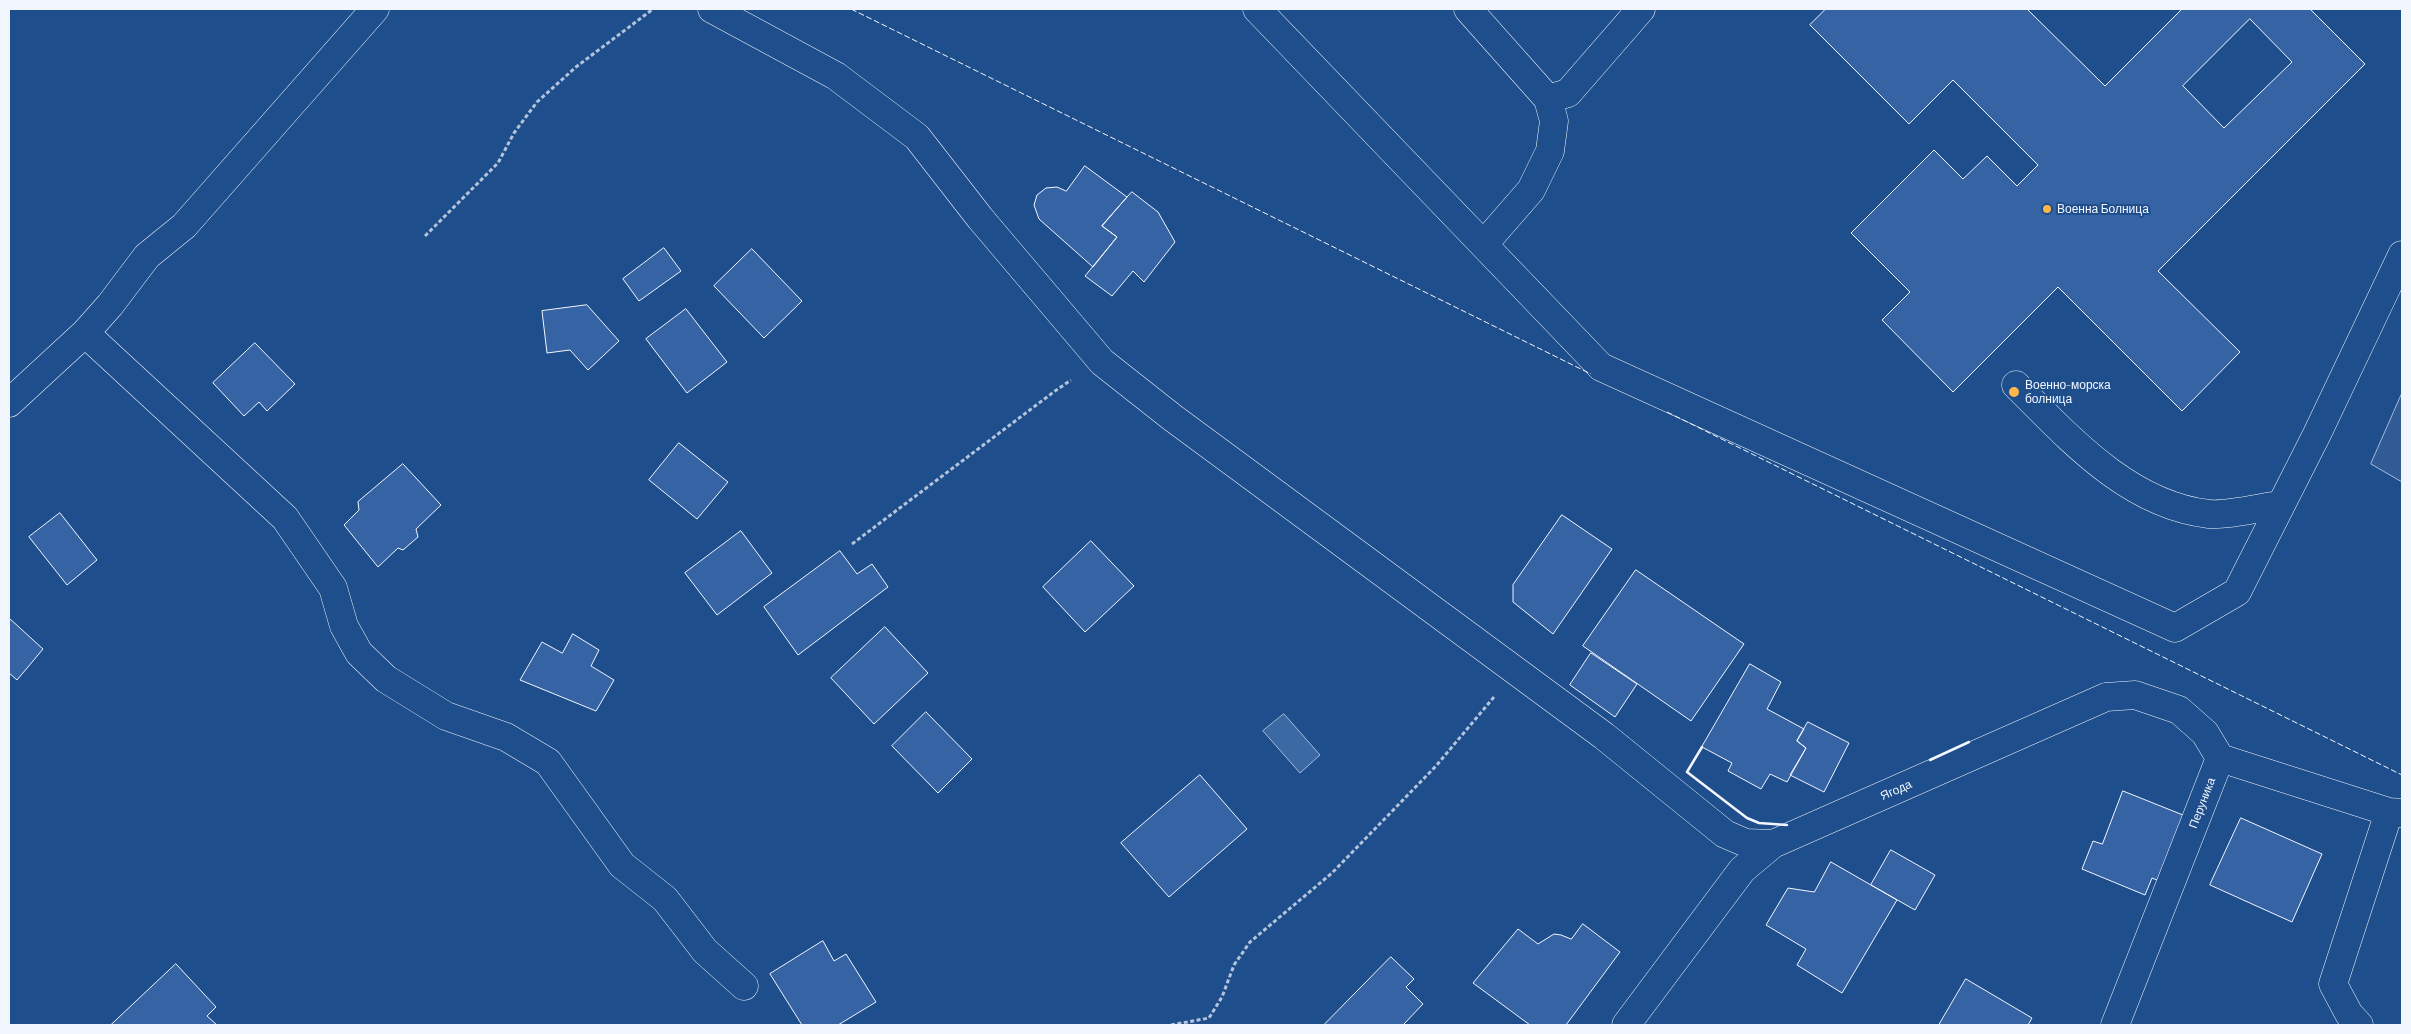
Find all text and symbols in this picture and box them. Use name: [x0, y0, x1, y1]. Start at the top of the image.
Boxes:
place label: Военна Болница: [2057, 202, 2149, 216]
marker: Военна Болница: [2041, 203, 2053, 215]
place label: Военно-морска болница: [2025, 378, 2111, 406]
marker: Военно-морска болница: [2007, 385, 2021, 399]
street label: Перуника: [2186, 776, 2218, 830]
street label: Ягода: [1878, 777, 1914, 803]

